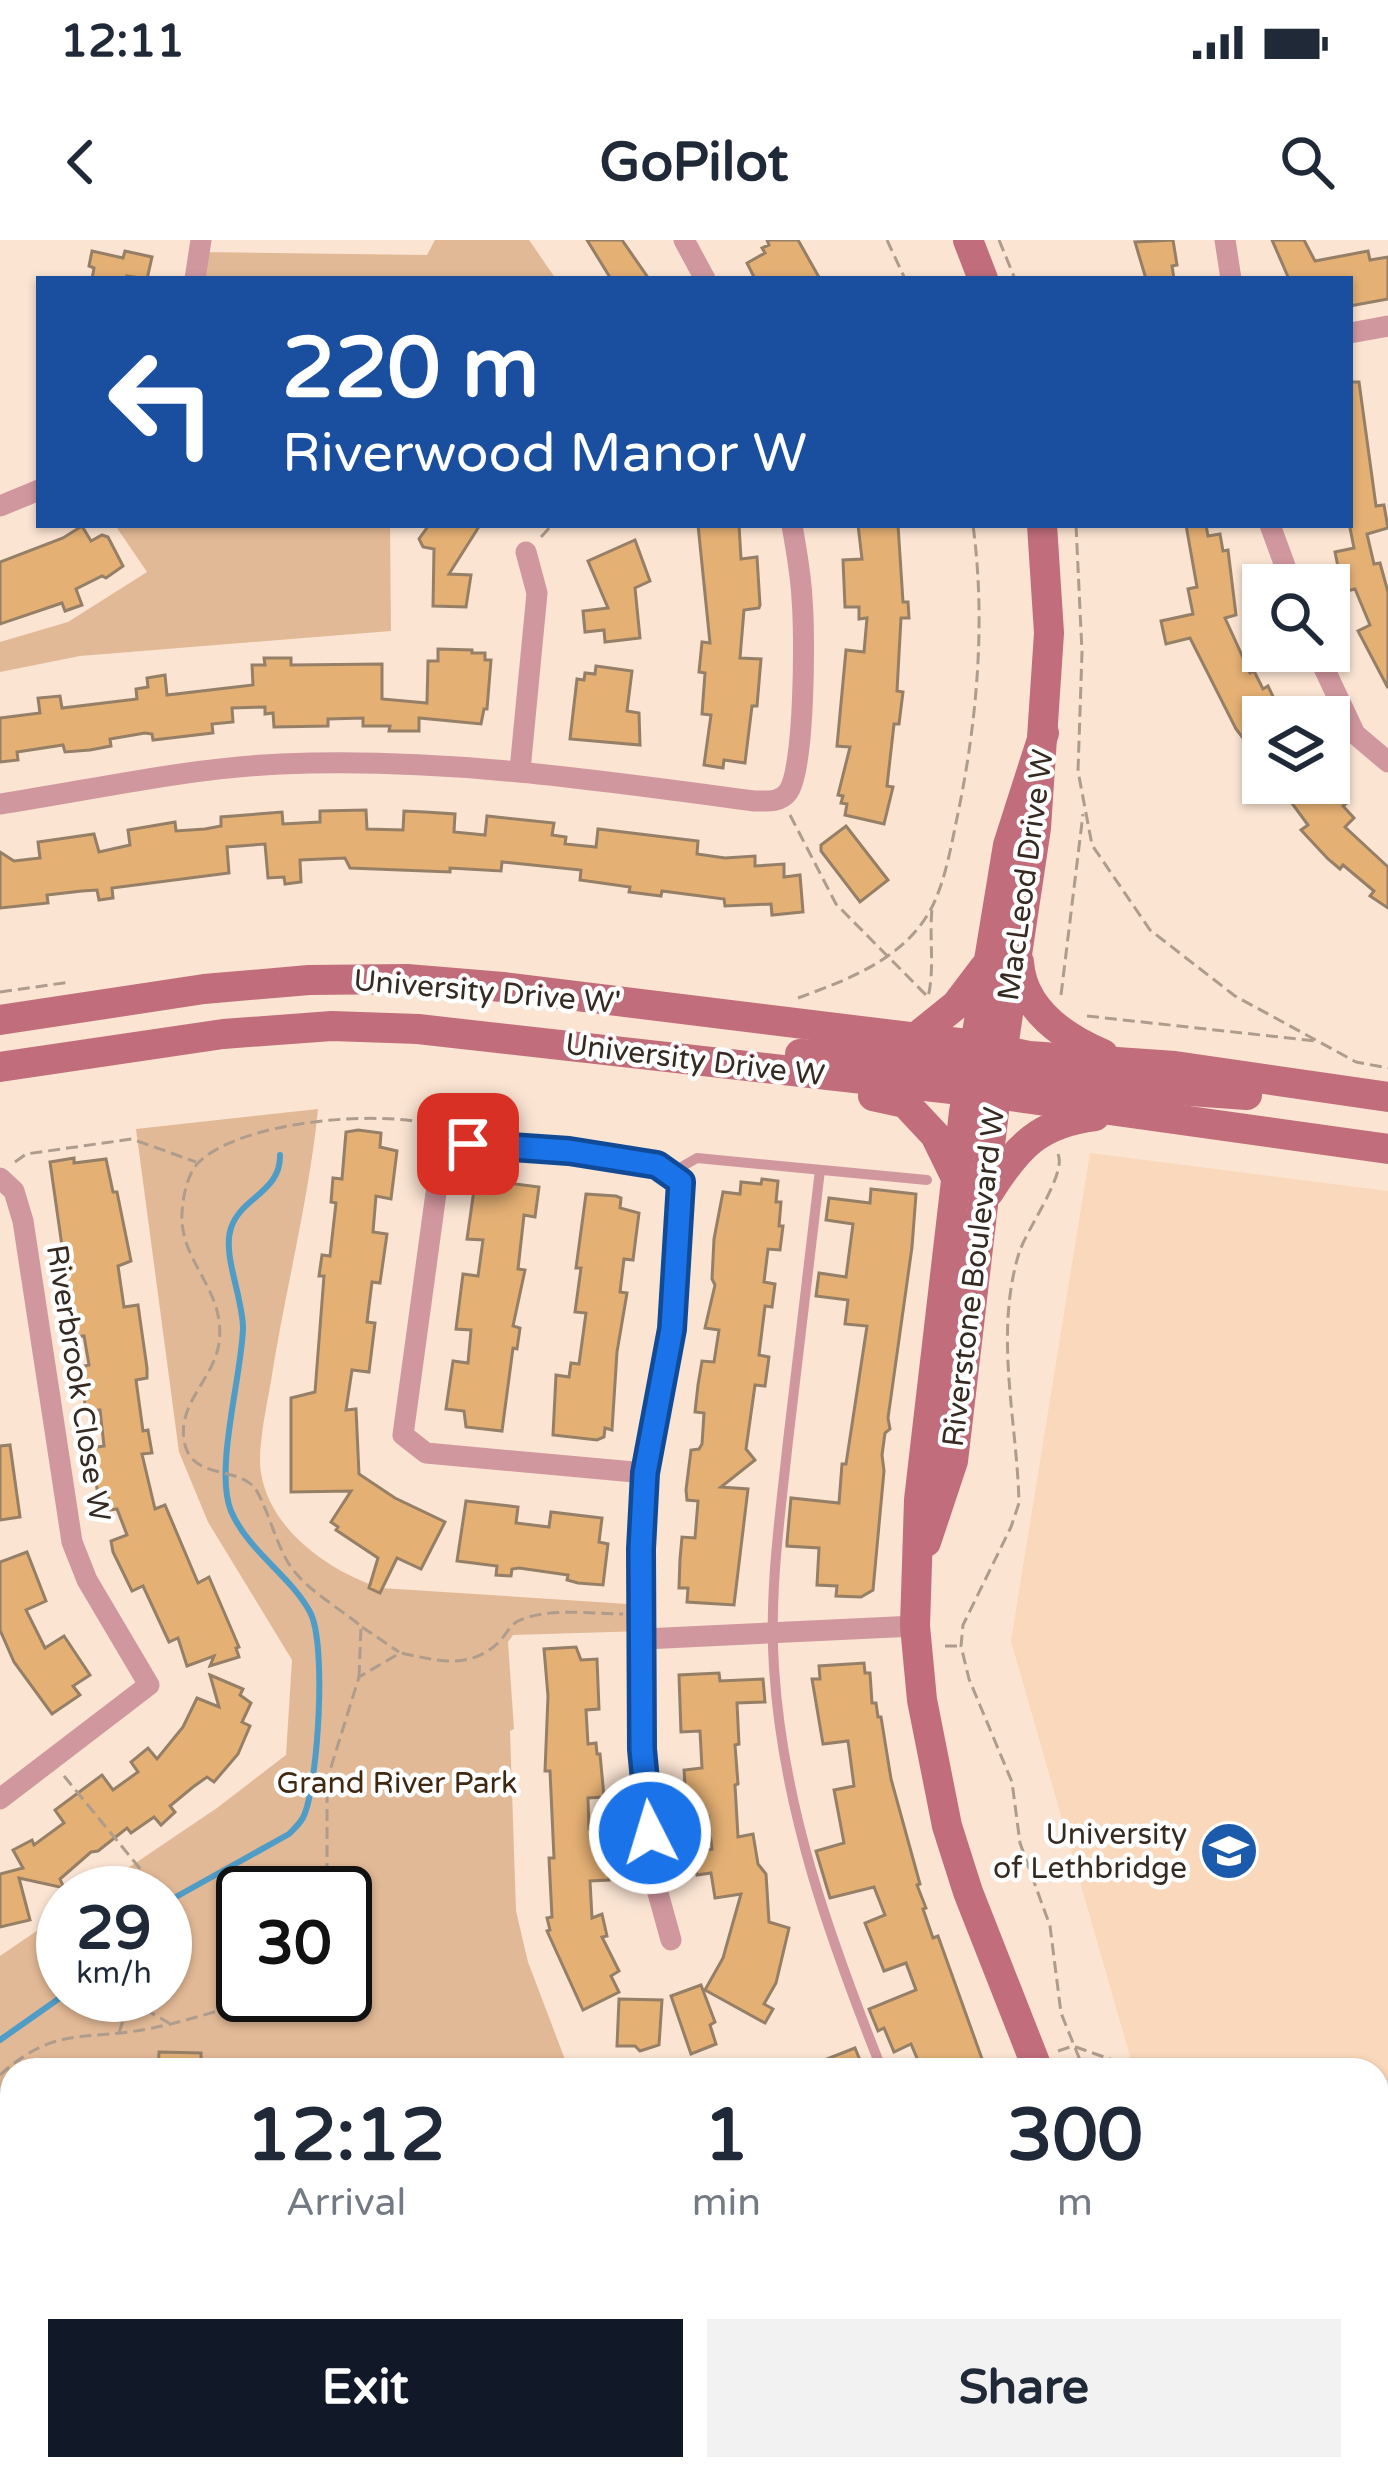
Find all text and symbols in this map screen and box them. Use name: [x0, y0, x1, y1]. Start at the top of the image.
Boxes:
text: 12:11: [60, 15, 185, 69]
icon: back: [48, 129, 114, 195]
icon: search: [1274, 129, 1340, 195]
text: GoPilot: [600, 130, 788, 195]
text: 220 m: [282, 319, 539, 420]
icon: left: [84, 324, 240, 480]
text: Riverwood Manor W: [282, 421, 807, 486]
map controls: [1242, 564, 1350, 804]
button: search: [1242, 564, 1350, 672]
button: layers: [1242, 696, 1350, 804]
street label: MacLeod Drive W: [990, 747, 1062, 1003]
street label: University Drive W': [352, 962, 622, 1022]
street label: University Drive W: [563, 1026, 827, 1094]
pin: [417, 1093, 519, 1195]
street label: Riverstone Boulevard W: [935, 1105, 1013, 1449]
icon: arrive: [435, 1111, 501, 1177]
street label: Riverbrook Close W: [38, 1242, 118, 1524]
park label: Grand River Park: [277, 1765, 517, 1802]
position arrow: [587, 1770, 713, 1896]
place label: University of Lethbridge: [993, 1816, 1187, 1887]
school or university icon: University of Lethbridge: [1198, 1820, 1260, 1882]
speed limit sign: 30: [216, 1866, 372, 2022]
text: 29: [76, 1893, 152, 1965]
text: km/h: [76, 1955, 152, 1992]
text: 12:12: [246, 2093, 446, 2180]
text: 1: [704, 2093, 749, 2180]
text: 300: [1007, 2093, 1143, 2180]
text: Arrival: [286, 2179, 406, 2226]
text: min: [692, 2179, 761, 2226]
text: m: [1057, 2179, 1093, 2226]
button: Exit: [48, 2319, 683, 2457]
button: Share: [707, 2319, 1341, 2457]

